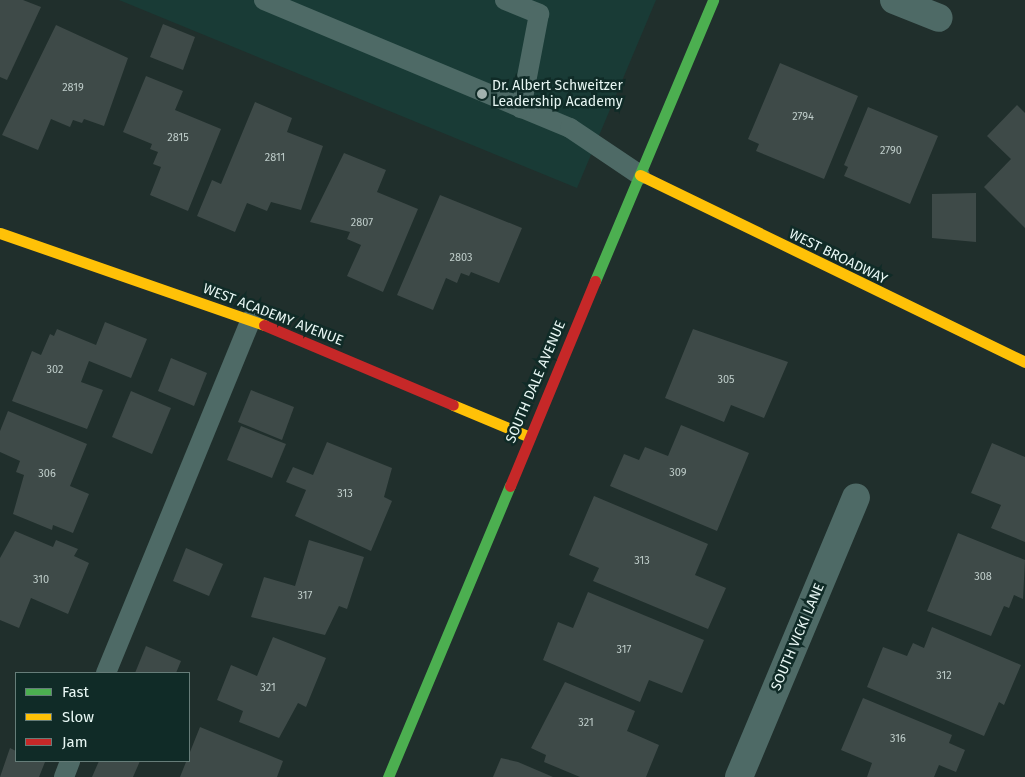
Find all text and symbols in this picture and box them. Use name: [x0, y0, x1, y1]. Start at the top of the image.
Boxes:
place label: Dr. Albert Schweitzer Leadership Academy: [492, 78, 623, 110]
house number: 2819: [62, 81, 84, 95]
marker: Dr. Albert Schweitzer Leadership Academy: [476, 88, 488, 100]
house number: 2794: [792, 110, 814, 124]
house number: 2815: [167, 131, 189, 145]
house number: 2790: [880, 144, 902, 158]
house number: 2811: [265, 151, 285, 165]
house number: 2807: [351, 216, 373, 230]
street label: WEST BROADWAY: [786, 226, 890, 288]
house number: 2803: [449, 251, 473, 265]
street label: WEST ACADEMY AVENUE: [200, 280, 346, 350]
street label: SOUTH DALE AVENUE: [503, 318, 569, 446]
house number: 302: [47, 363, 63, 377]
house number: 305: [717, 373, 735, 387]
house number: 309: [669, 466, 687, 480]
house number: 306: [38, 467, 56, 481]
house number: 313: [337, 487, 353, 501]
house number: 313: [634, 554, 650, 568]
house number: 308: [974, 570, 992, 584]
house number: 310: [33, 573, 49, 587]
street label: SOUTH VICKI LANE: [768, 581, 828, 693]
house number: 317: [298, 589, 312, 603]
house number: 317: [617, 643, 631, 657]
house number: 312: [936, 669, 952, 683]
legend: [15, 672, 190, 762]
house number: 321: [260, 681, 276, 695]
text: Fast: [62, 683, 89, 701]
text: Slow: [62, 708, 94, 726]
house number: 321: [578, 716, 594, 730]
house number: 316: [890, 732, 906, 746]
text: Jam: [62, 733, 88, 751]

